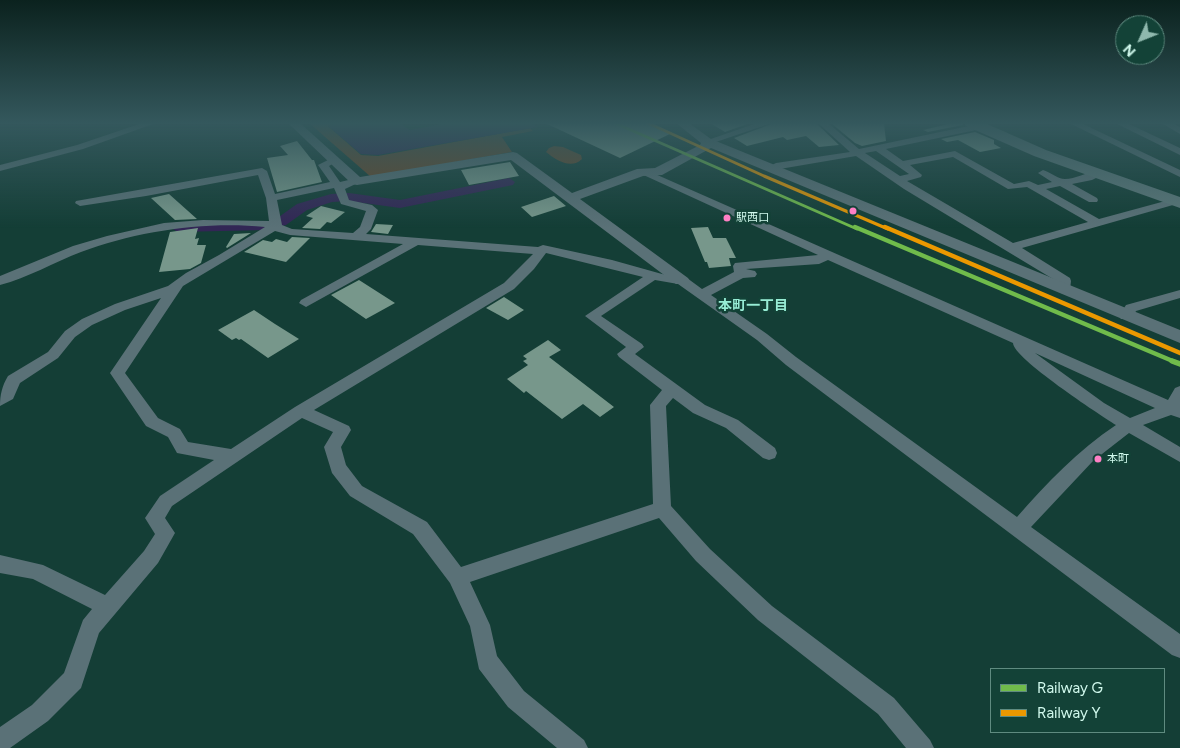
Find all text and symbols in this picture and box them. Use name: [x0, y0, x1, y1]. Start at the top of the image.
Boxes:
north arrow: [1115, 15, 1165, 65]
text: N: [1120, 40, 1139, 60]
unlabelled marker: [848, 206, 858, 216]
place label: 駅西口: [736, 211, 769, 225]
marker: 駅西口: [722, 213, 732, 223]
district label: 本町一丁目: [718, 298, 788, 314]
place label: 本町: [1107, 452, 1129, 466]
marker: 本町: [1093, 454, 1103, 464]
legend: [990, 668, 1165, 733]
text: Railway G: [1037, 679, 1103, 697]
text: Railway Y: [1037, 704, 1101, 722]

